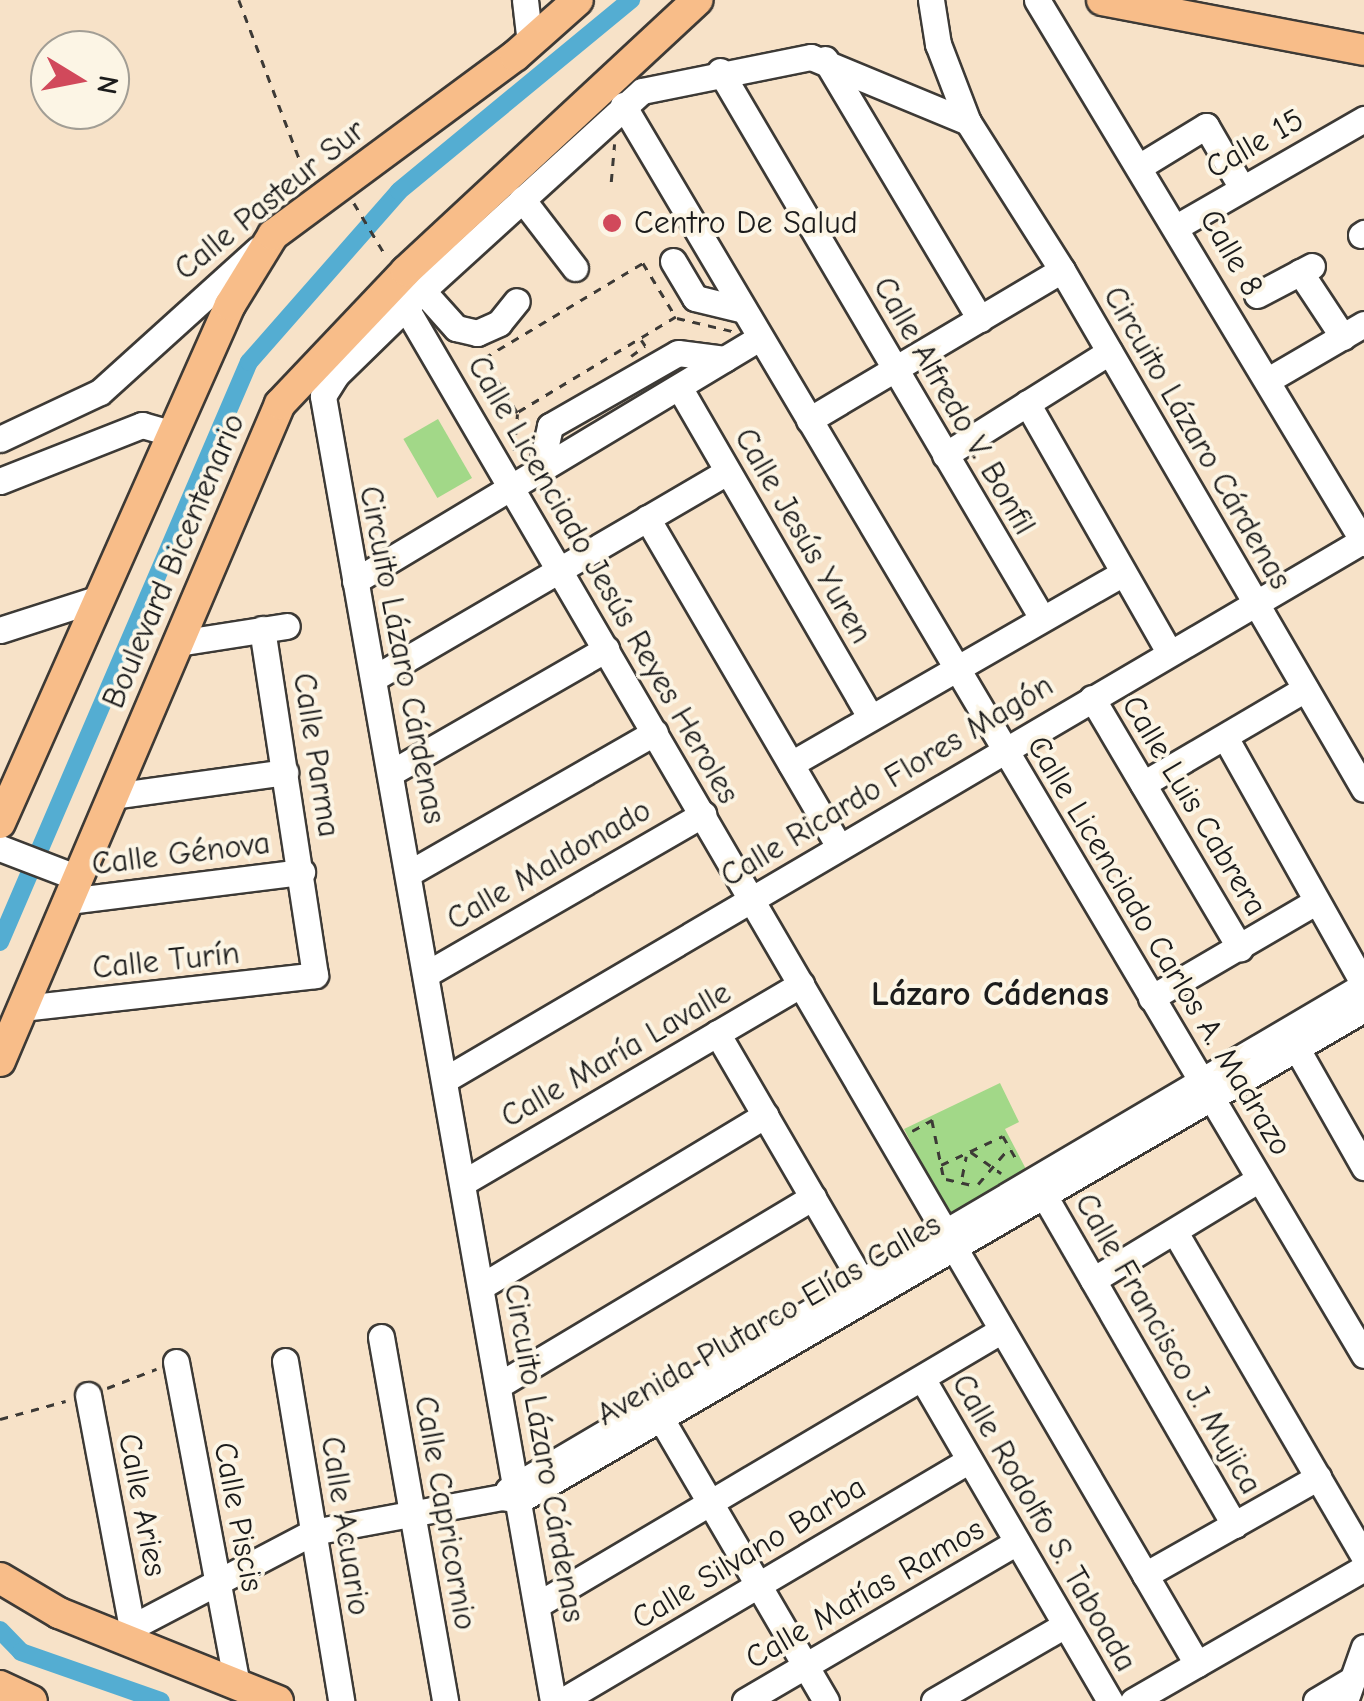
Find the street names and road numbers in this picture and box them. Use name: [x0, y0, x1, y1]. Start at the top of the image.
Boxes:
street label: Calle 15: [1199, 101, 1311, 187]
street label: Calle Pasteur Sur: [167, 111, 373, 289]
street label: Calle 8: [1191, 203, 1271, 303]
street label: Calle Alfredo V. Bonfil: [865, 270, 1043, 542]
street label: Circuito Lázaro Cárdenas: [1095, 280, 1299, 596]
street label: Calle Licenciado Jesús Reyes Heroles: [459, 349, 747, 811]
street label: Boulevard Bicentenario: [95, 408, 253, 714]
street label: Calle Jesús Yuren: [726, 421, 880, 651]
street label: Circuito Lázaro Cárdenas: [350, 483, 454, 827]
street label: Calle Ricardo Flores Magón: [714, 666, 1060, 896]
street label: Calle Parma: [284, 670, 348, 840]
street label: Calle Luis Cabrera: [1113, 689, 1275, 923]
street label: Calle Licenciado Carlos A. Madrazo: [1018, 729, 1300, 1163]
street label: Calle Maldonado: [440, 791, 658, 939]
street label: Calle Génova: [90, 824, 272, 884]
street label: Calle Turín: [91, 934, 241, 988]
street label: Calle María Lavalle: [494, 974, 738, 1136]
street label: Calle Francisco J. Mujica: [1066, 1187, 1270, 1501]
street label: Avenida Plutarco Elías Calles: [590, 1206, 948, 1434]
street label: Circuito Lázaro Cárdenas: [495, 1281, 593, 1625]
street label: Calle Rodolfo S. Taboada: [943, 1368, 1145, 1678]
street label: Calle Capricornio: [406, 1393, 484, 1633]
street label: Calle Aries: [109, 1430, 175, 1580]
street label: Calle Acuario: [312, 1434, 378, 1618]
street label: Calle Piscis: [205, 1439, 271, 1595]
street label: Calle Silvano Barba: [625, 1468, 873, 1638]
street label: Calle Matías Ramos: [739, 1510, 991, 1678]

